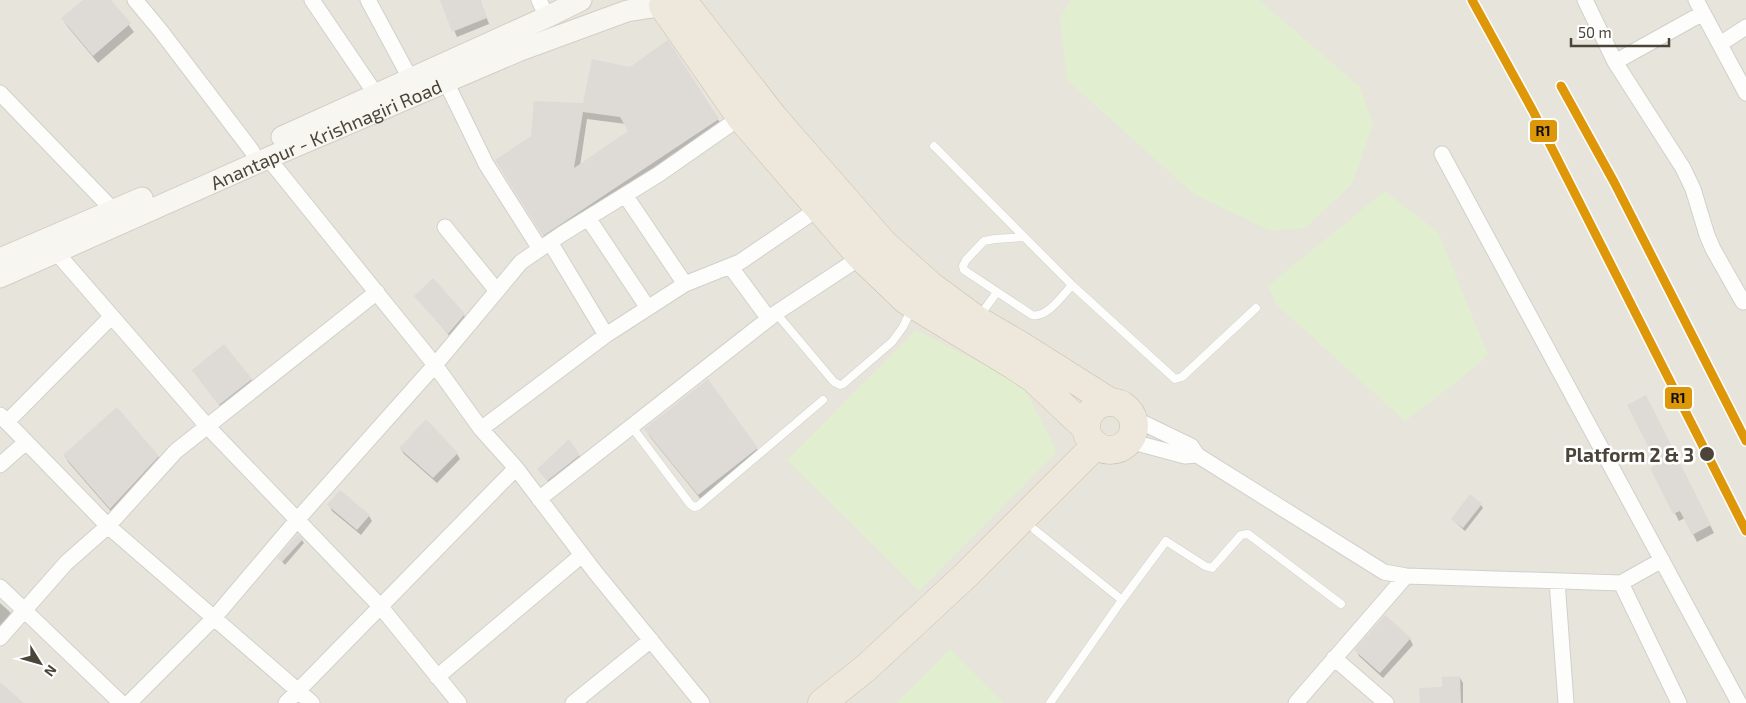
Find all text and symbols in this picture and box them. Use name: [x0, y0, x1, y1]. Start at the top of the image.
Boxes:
scale bar: [1571, 15, 1668, 47]
text: 50 m: [1578, 23, 1612, 41]
street label: Anantapur - Krishnagiri Road: [207, 74, 445, 194]
line badge: R1: [1529, 119, 1558, 143]
text: R1: [1535, 122, 1551, 139]
line badge: R1: [1664, 386, 1693, 410]
text: R1: [1670, 389, 1686, 406]
place label: Platform 2 & 3: [1565, 443, 1694, 466]
marker: Platform 2 & 3: [1698, 445, 1716, 463]
north arrow: [15, 638, 65, 688]
text: N: [41, 662, 61, 680]

